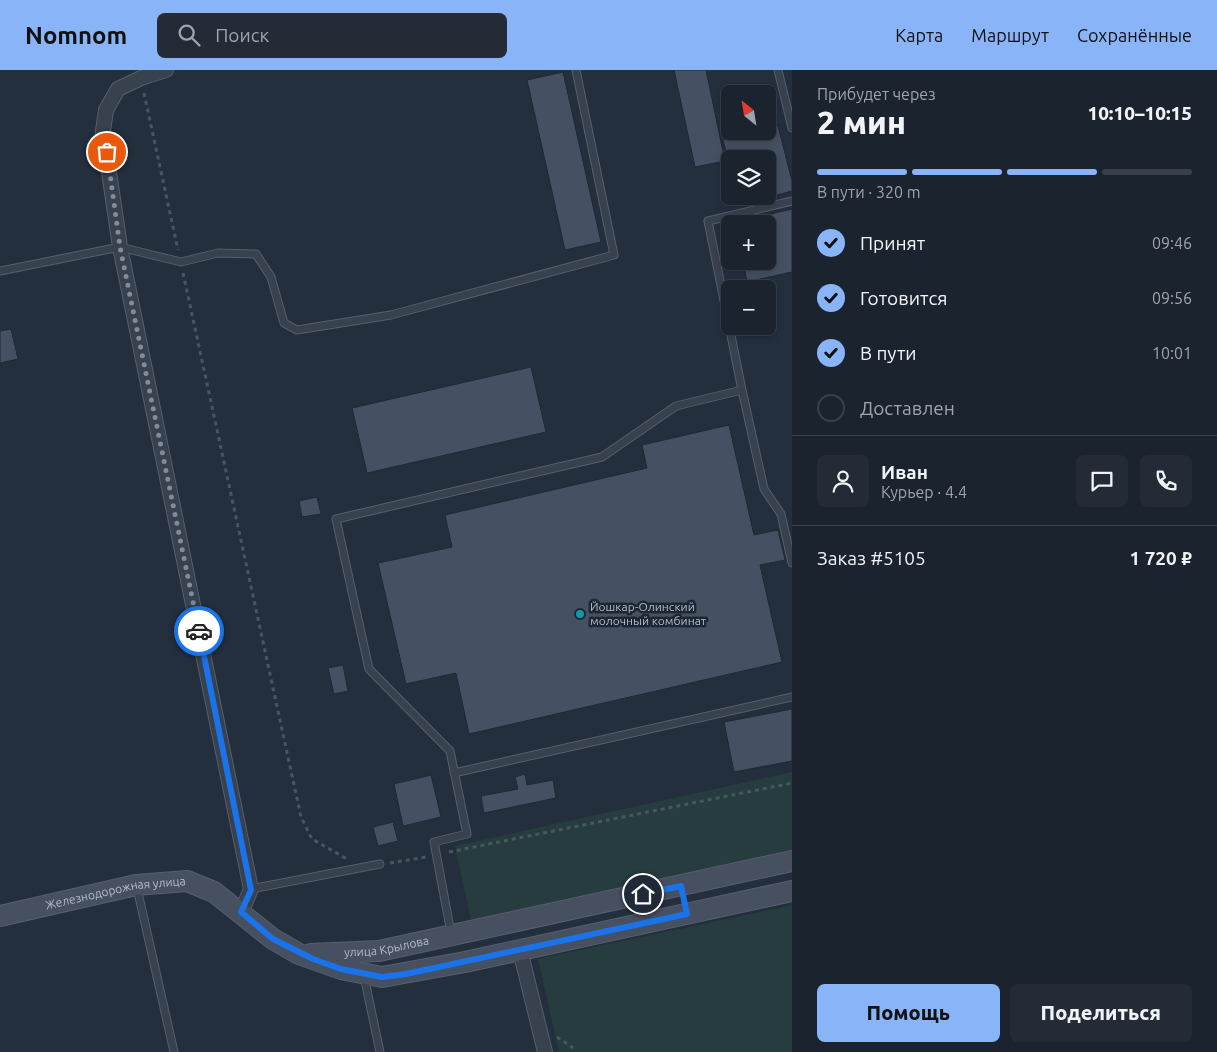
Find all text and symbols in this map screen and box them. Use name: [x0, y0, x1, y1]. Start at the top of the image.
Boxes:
search box: [157, 13, 507, 58]
icon: search: [175, 21, 203, 49]
text: Nomnom: [25, 22, 127, 49]
text: Поиск: [215, 24, 269, 46]
text: Карта: [895, 25, 943, 45]
text: Маршрут: [971, 25, 1049, 45]
text: Сохранённые: [1077, 25, 1192, 45]
north arrow: [721, 85, 776, 140]
map controls: [721, 85, 776, 335]
text: Прибудет через: [817, 85, 936, 103]
text: 10:10–10:15: [1087, 102, 1192, 124]
text: 2 мин: [817, 104, 906, 140]
pin: [86, 131, 128, 173]
icon: bag: [93, 138, 121, 166]
button: layers: [721, 150, 776, 205]
text: В пути · 320 m: [817, 183, 920, 201]
button: +: [721, 215, 776, 270]
icon: check: [817, 229, 845, 257]
text: Принят: [860, 232, 925, 254]
text: 09:46: [1152, 234, 1192, 252]
button: −: [721, 280, 776, 335]
icon: check: [817, 284, 845, 312]
text: Готовится: [860, 287, 947, 309]
text: 09:56: [1152, 289, 1192, 307]
icon: check: [817, 339, 845, 367]
text: В пути: [860, 342, 917, 364]
text: 10:01: [1152, 344, 1192, 362]
text: Доставлен: [860, 397, 955, 419]
button: person: [817, 455, 869, 507]
button: chat: [1076, 455, 1128, 507]
button: phone: [1140, 455, 1192, 507]
text: Иван: [881, 461, 928, 483]
text: Курьер · 4.4: [881, 483, 967, 501]
text: Заказ #5105: [817, 547, 926, 569]
text: 1 720 ₽: [1129, 547, 1192, 569]
place label: Йошкар-Олинский молочный комбинат: [590, 600, 707, 627]
courier: [174, 606, 224, 656]
marker: Йошкар-Олинский молочный комбинат: [574, 608, 586, 620]
icon: car: [185, 617, 213, 645]
pin: [622, 873, 664, 915]
street label: Железнодорожная улица: [44, 874, 186, 911]
icon: home: [629, 880, 657, 908]
street label: улица Крылова: [344, 933, 430, 959]
button: Помощь: [817, 984, 1000, 1042]
button: Поделиться: [1010, 984, 1192, 1042]

